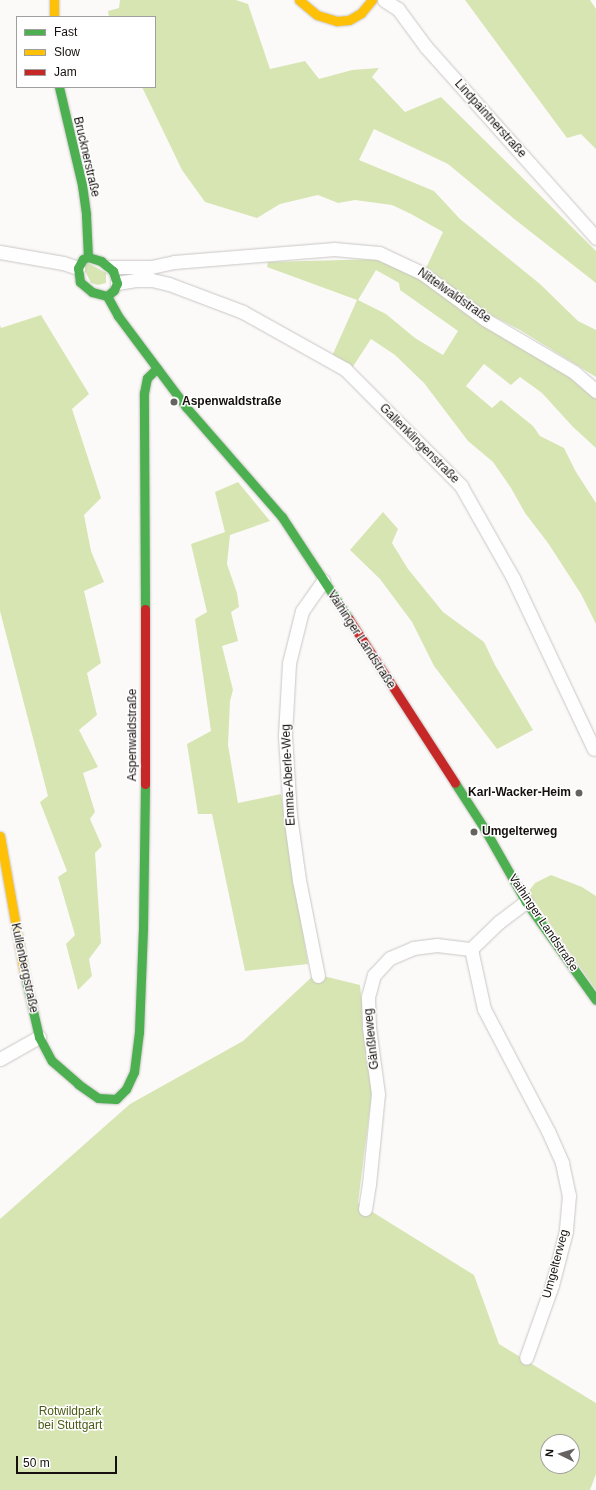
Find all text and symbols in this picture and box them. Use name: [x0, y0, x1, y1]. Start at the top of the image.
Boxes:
legend: [16, 16, 156, 88]
text: Fast: [54, 25, 77, 39]
text: Slow: [54, 45, 80, 59]
text: Jam: [54, 65, 77, 79]
street label: Lindpaintnerstraße: [451, 77, 529, 161]
street label: Brucknerstraße: [70, 115, 102, 199]
street label: Nittelwaldstraße: [415, 265, 493, 327]
place label: Aspenwaldstraße: [182, 395, 281, 409]
marker: Aspenwaldstraße: [169, 397, 179, 407]
street label: Gallenklingenstraße: [376, 401, 462, 487]
street label: Vaihinger Landstraße: [324, 588, 398, 692]
street label: Aspenwaldstraße: [126, 689, 140, 781]
street label: Emma-Aberle-Weg: [279, 724, 299, 826]
place label: Karl-Wacker-Heim: [468, 786, 571, 800]
marker: Karl-Wacker-Heim: [574, 788, 584, 798]
place label: Umgelterweg: [482, 825, 557, 839]
marker: Umgelterweg: [469, 827, 479, 837]
street label: Vaihinger Landstraße: [505, 872, 581, 974]
street label: Kullenbergstraße: [7, 922, 41, 1014]
street label: Gänßleweg: [362, 1008, 382, 1070]
street label: Umgelterweg: [540, 1228, 572, 1300]
park label: Rotwildpark bei Stuttgart: [38, 1405, 102, 1433]
north arrow: [540, 1434, 580, 1474]
scale bar: [18, 1448, 119, 1474]
text: N: [543, 1449, 555, 1458]
text: 50 m: [23, 1456, 50, 1470]

